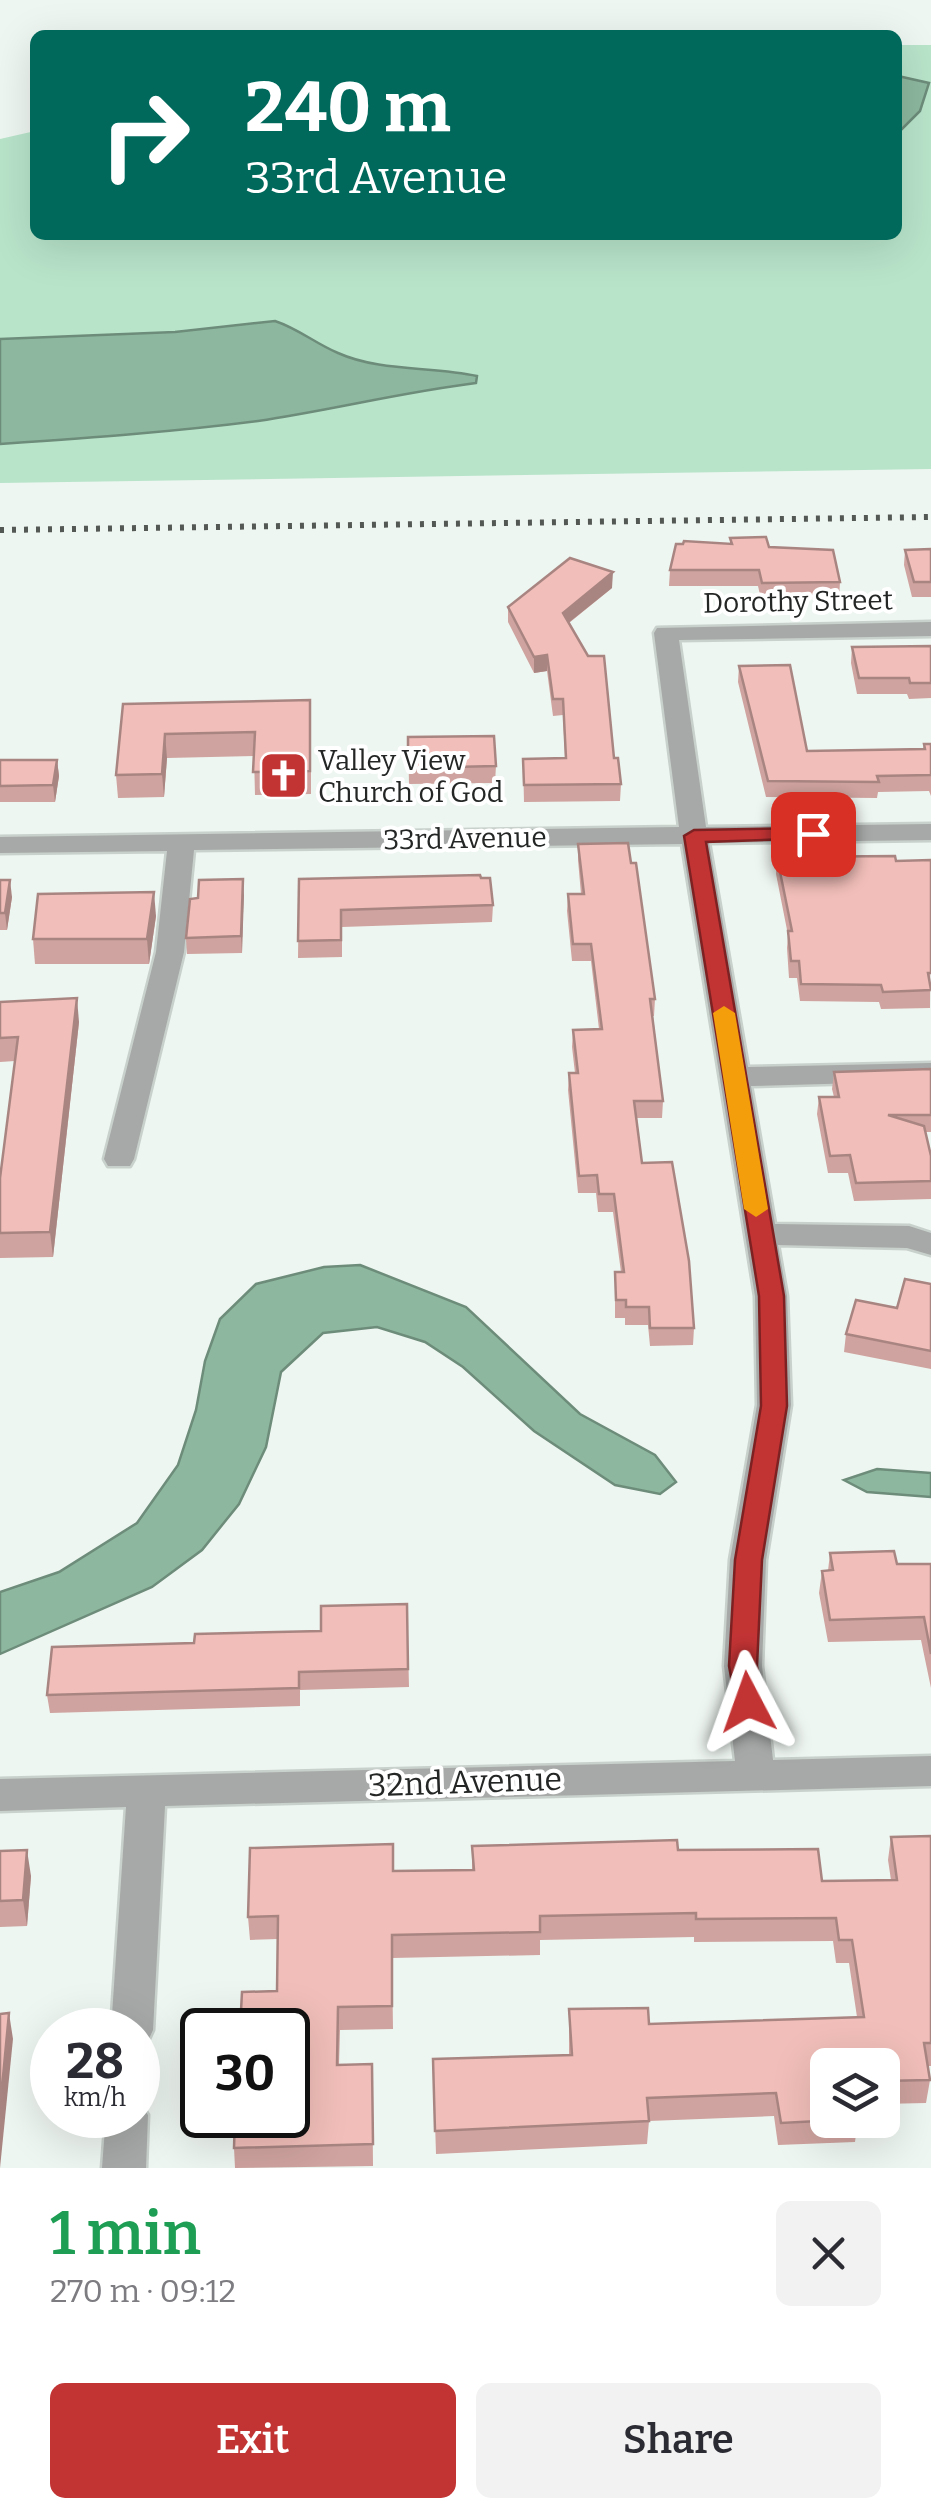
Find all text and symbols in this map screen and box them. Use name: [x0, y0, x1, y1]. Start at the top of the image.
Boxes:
text: 240 m: [245, 66, 451, 150]
icon: right: [80, 70, 210, 200]
text: 33rd Avenue: [245, 151, 507, 205]
street label: Dorothy Street: [703, 583, 893, 620]
place label: Valley View Church of God: [318, 744, 503, 809]
church icon: Valley View Church of God: [257, 750, 309, 802]
pin: [771, 792, 856, 877]
icon: arrive: [786, 807, 841, 862]
street label: 33rd Avenue: [383, 821, 547, 856]
position arrow: [696, 1650, 800, 1754]
street label: 32nd Avenue: [367, 1760, 563, 1804]
speed limit sign: 30: [180, 2008, 310, 2138]
text: 28: [66, 2031, 124, 2091]
map controls: [810, 2048, 900, 2138]
button: layers: [810, 2048, 900, 2138]
text: km/h: [64, 2083, 126, 2113]
text: 1 min: [50, 2198, 201, 2270]
button: close: [776, 2201, 881, 2306]
text: 270 m · 09:12: [50, 2272, 236, 2310]
button: Exit: [50, 2383, 456, 2498]
button: Share: [476, 2383, 881, 2498]

